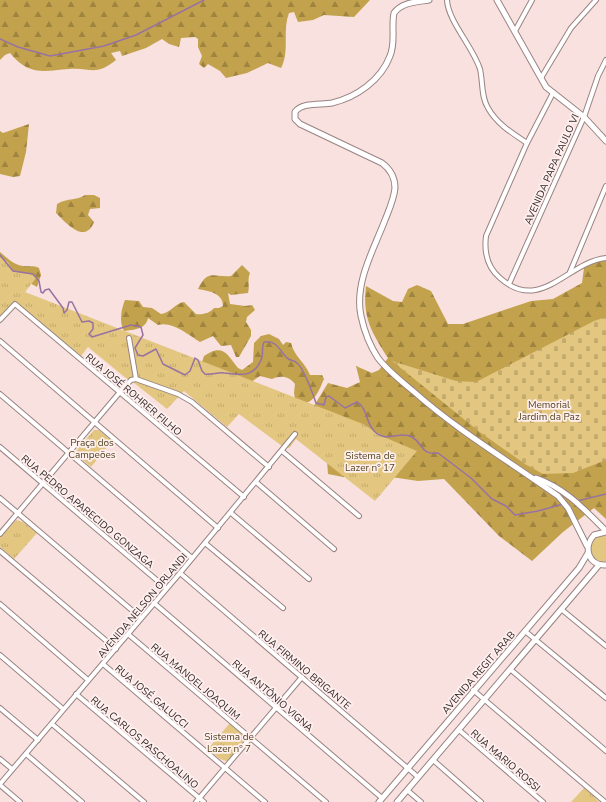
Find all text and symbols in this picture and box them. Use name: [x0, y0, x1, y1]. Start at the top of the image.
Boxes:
street label: AVENIDA PAPA PAULO VI: [521, 112, 583, 227]
street label: RUA JOSÉ ROHRER FILHO: [82, 350, 185, 439]
park label: Memorial Jardim da Paz: [517, 398, 580, 424]
park label: Praça dos Campeões: [68, 436, 116, 462]
park label: Sistema de Lazer nº 17: [345, 449, 395, 475]
street label: RUA PEDRO APARECIDO GONZAGA: [18, 452, 157, 572]
street label: AVENIDA NELSON ORLANDI: [95, 550, 191, 661]
street label: RUA FIRMINO BRIGANTE: [255, 627, 354, 713]
street label: AVENIDA REGIT ARAB: [439, 628, 519, 717]
street label: RUA MANOEL JOAQUIM: [148, 640, 243, 723]
street label: RUA ANTÔNIO VIGNA: [229, 657, 316, 735]
street label: RUA JOSÉ GALUCCI: [112, 662, 191, 732]
street label: RUA CARLOS PASCHOALINO: [87, 693, 202, 792]
street label: RUA MARIO ROSSI: [467, 727, 543, 795]
park label: Sistema de Lazer nº 7: [204, 730, 254, 756]

